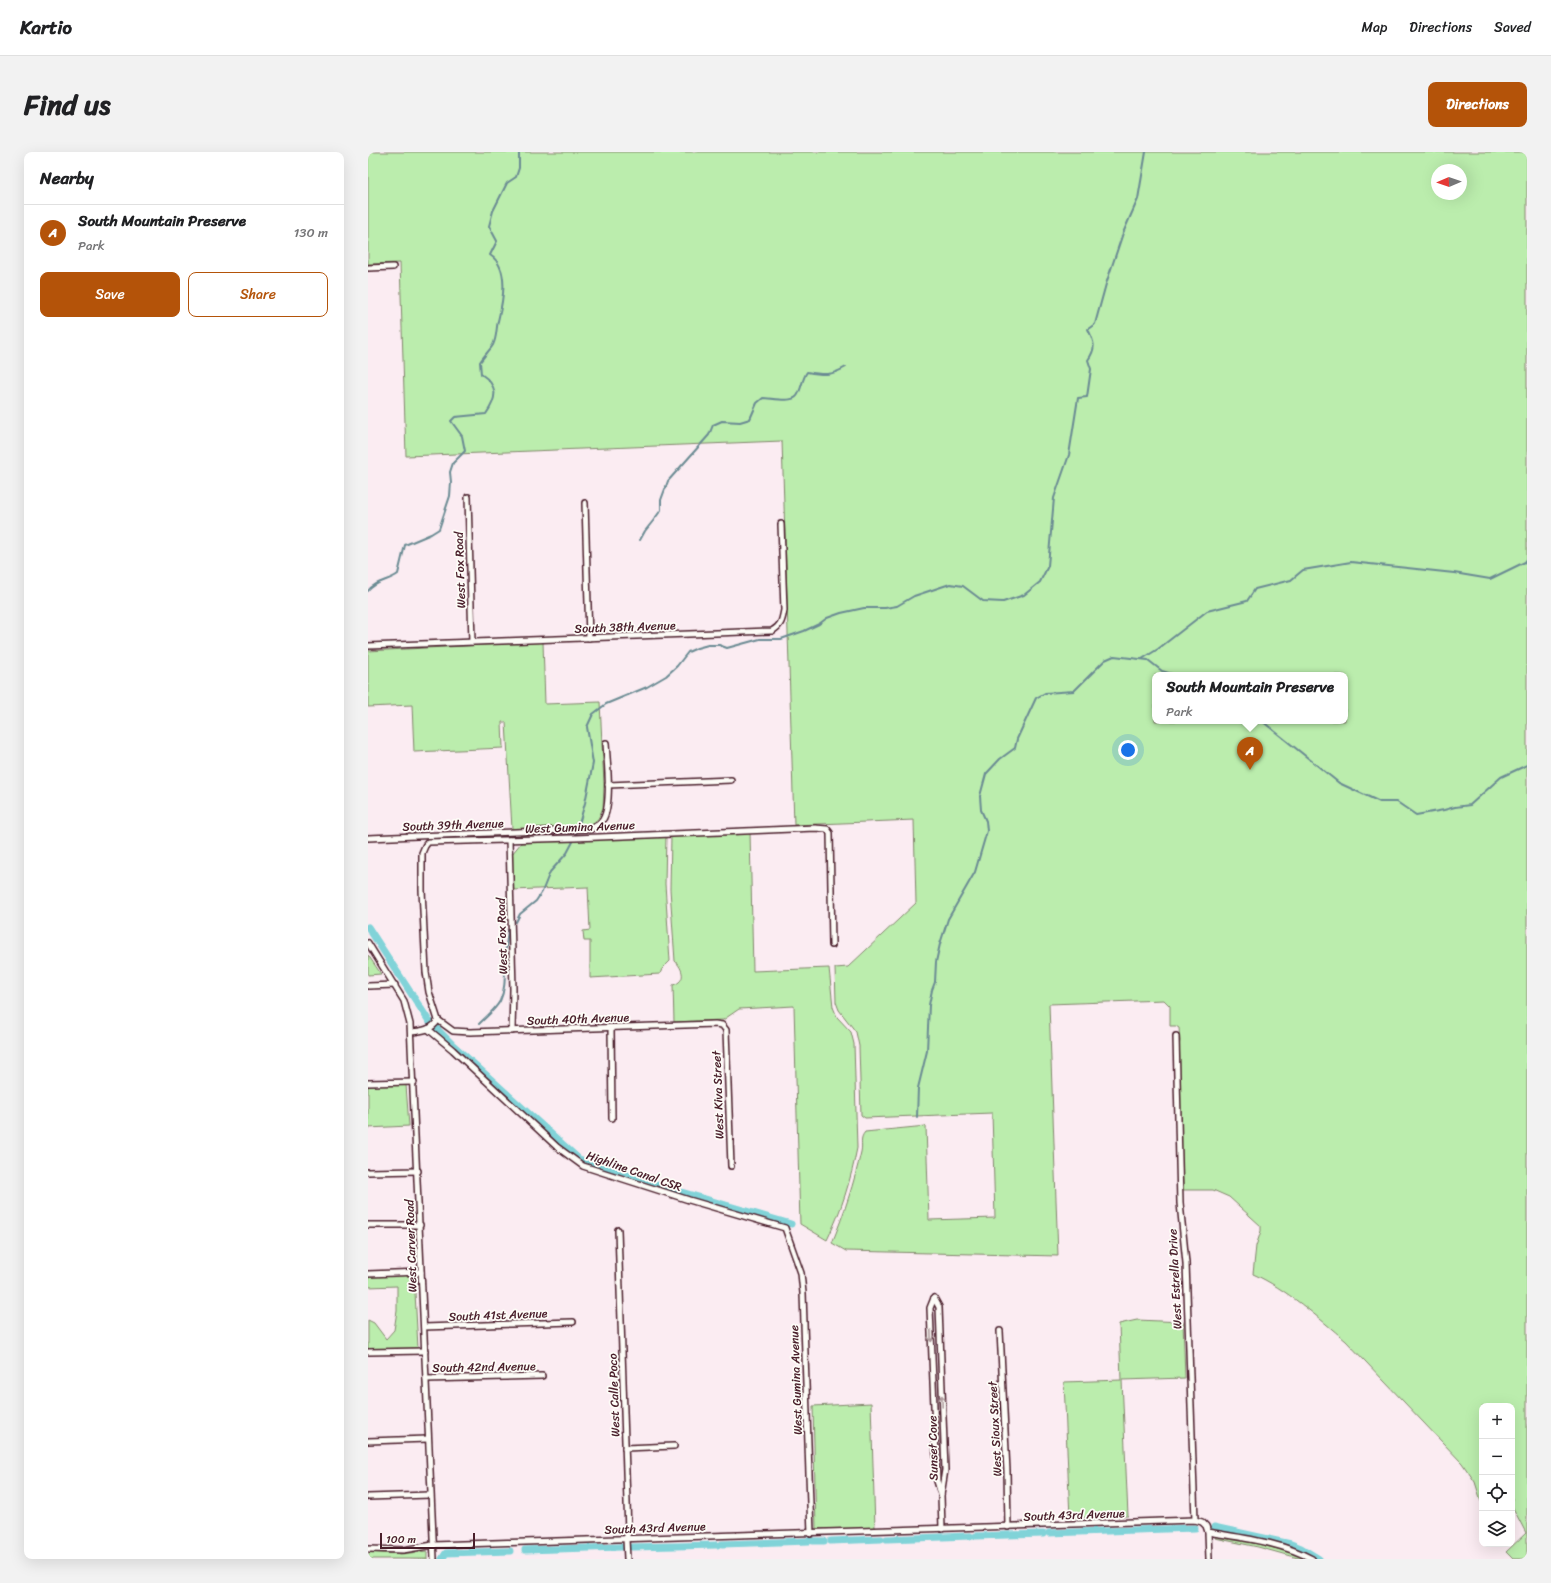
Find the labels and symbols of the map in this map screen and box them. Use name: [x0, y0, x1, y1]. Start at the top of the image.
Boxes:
north arrow: [1431, 164, 1467, 200]
street label: West Fox Road: [448, 530, 472, 609]
street label: South 38th Avenue: [574, 614, 676, 640]
pin: A: [1237, 737, 1263, 770]
your location: [1118, 740, 1138, 760]
street label: South 39th Avenue: [402, 812, 504, 838]
street label: West Gumina Avenue: [525, 814, 635, 840]
street label: West Fox Road: [490, 896, 514, 975]
street label: South 40th Avenue: [526, 1006, 630, 1032]
street label: West Kiva Street: [705, 1049, 731, 1140]
street label: Highline Canal CSR: [583, 1144, 686, 1198]
street label: West Carver Road: [398, 1199, 424, 1293]
street label: West Estrella Drive: [1161, 1228, 1189, 1330]
street label: South 41st Avenue: [448, 1302, 548, 1328]
street label: West Gumina Avenue: [783, 1325, 809, 1435]
one-way arrow: [928, 1329, 935, 1342]
street label: West Calle Poco: [602, 1353, 626, 1437]
street label: South 42nd Avenue: [432, 1355, 536, 1379]
street label: West Sioux Street: [981, 1380, 1008, 1477]
one-way arrow: [938, 1395, 946, 1408]
street label: Sunset Cove: [921, 1415, 945, 1481]
street label: South 43rd Avenue: [1023, 1502, 1125, 1528]
street label: South 43rd Avenue: [604, 1515, 706, 1541]
scale bar: [380, 1531, 475, 1550]

